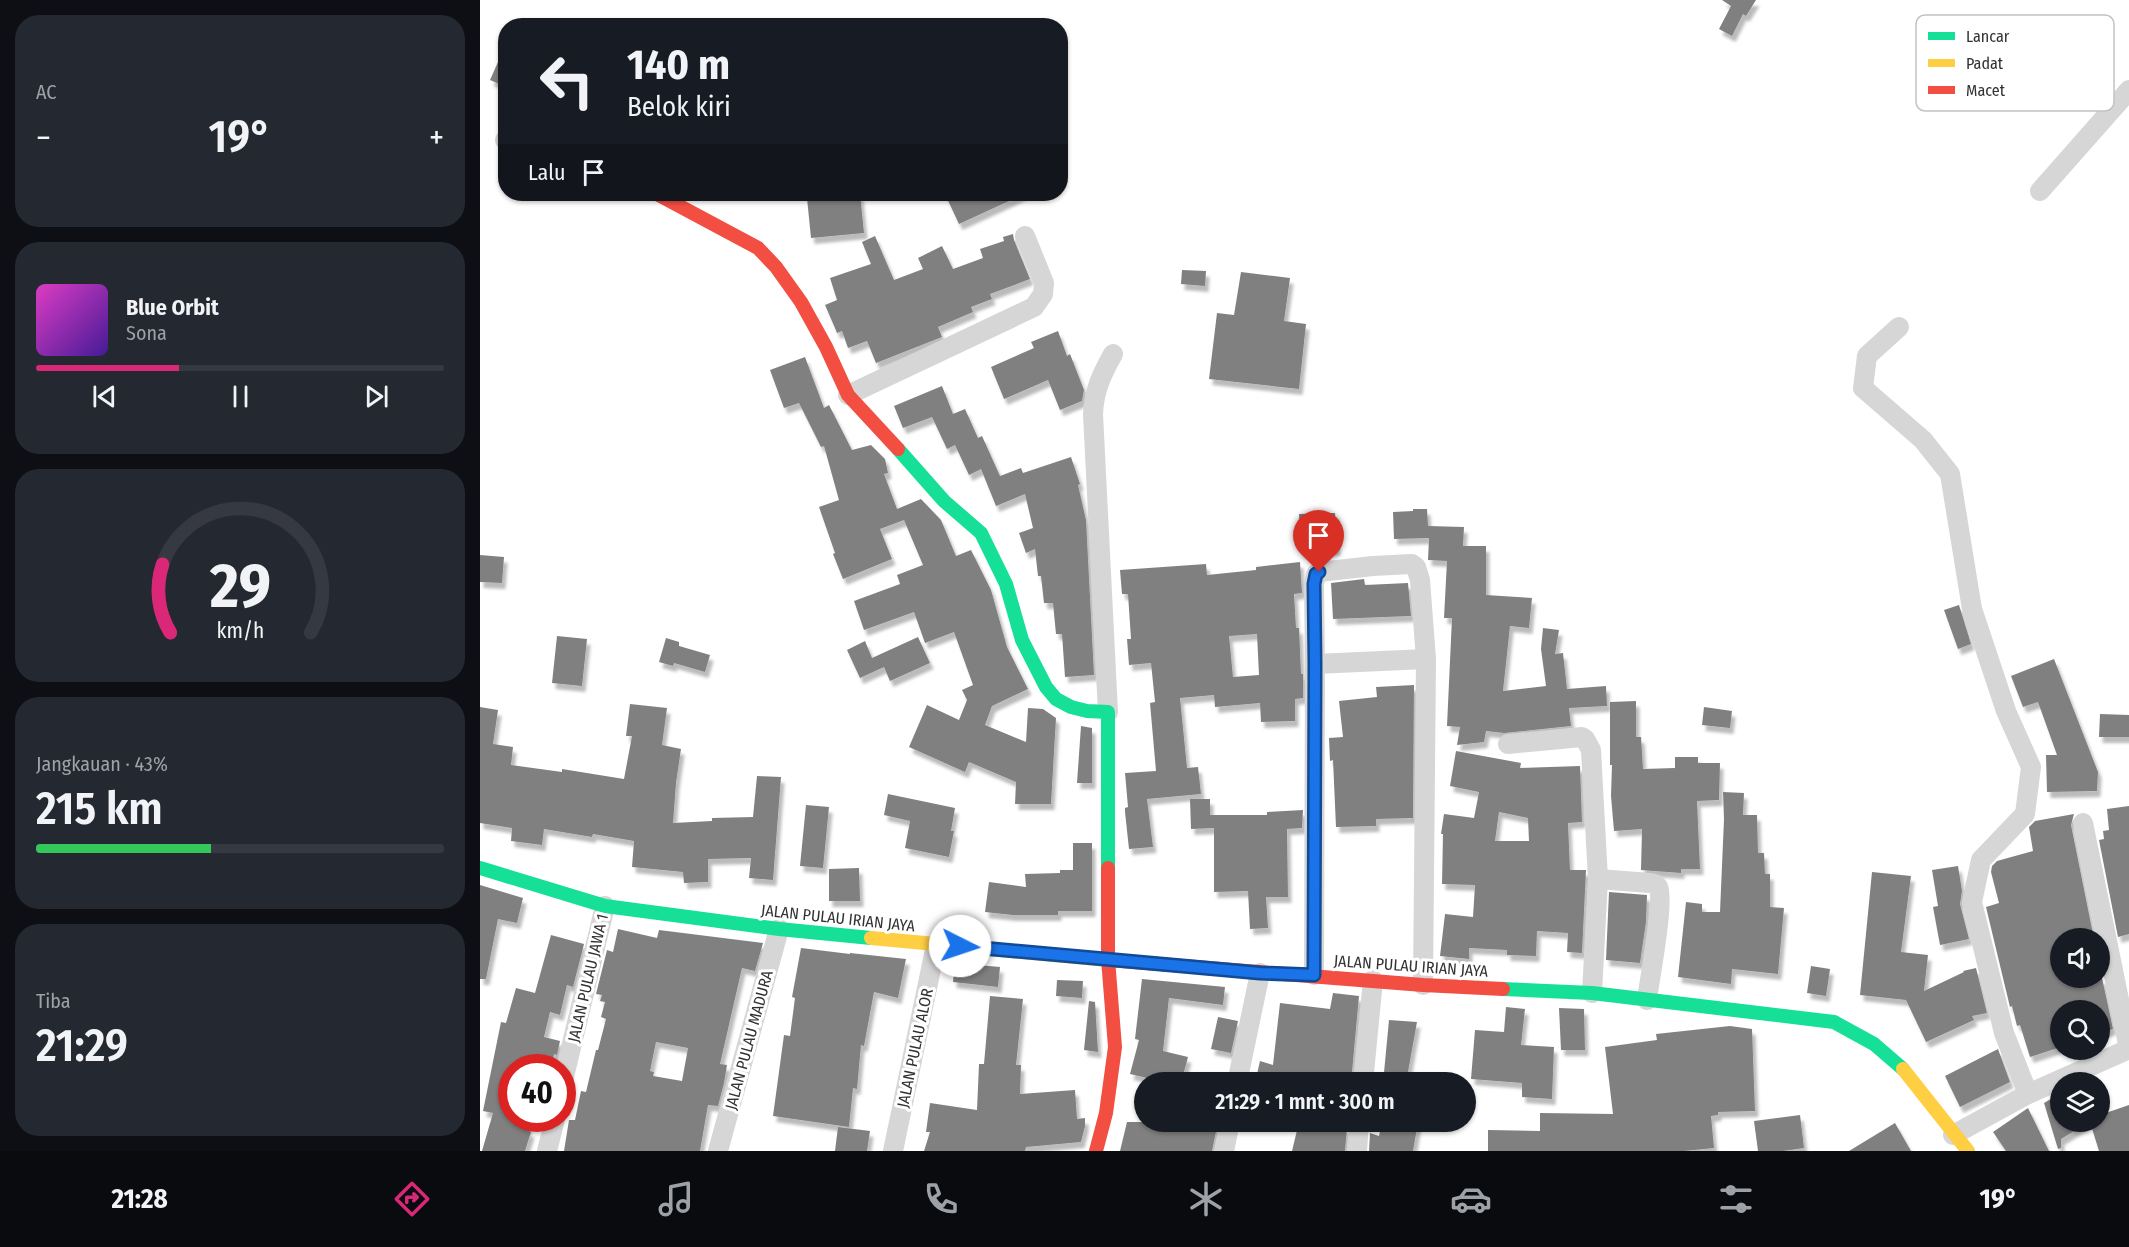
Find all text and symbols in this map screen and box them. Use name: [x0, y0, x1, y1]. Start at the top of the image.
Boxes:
legend: [1916, 15, 2114, 111]
text: Lancar: [1966, 27, 2010, 46]
text: 140 m: [627, 40, 730, 90]
icon: left: [528, 42, 606, 120]
text: Padat: [1966, 54, 2004, 73]
text: AC: [36, 80, 56, 104]
text: Macet: [1966, 81, 2006, 100]
text: Belok kiri: [627, 91, 731, 123]
text: 19°: [209, 110, 271, 164]
text: −: [36, 118, 51, 158]
text: +: [429, 118, 444, 158]
icon: arrive: [577, 156, 610, 189]
text: Lalu: [528, 159, 565, 186]
text: Blue Orbit: [126, 294, 219, 321]
text: Sona: [126, 321, 167, 345]
icon: previous: [88, 380, 121, 413]
icon: pause: [224, 380, 257, 413]
icon: next: [360, 380, 393, 413]
pin: [1293, 510, 1344, 572]
icon: arrive: [1302, 519, 1335, 552]
text: 29: [209, 549, 270, 624]
text: km/h: [216, 618, 264, 644]
text: Jangkauan · 43%: [36, 752, 168, 776]
text: 215 km: [36, 782, 163, 836]
street label: JALAN PULAU IRIAN JAYA: [760, 900, 916, 936]
street label: JALAN PULAU JAWA 1: [564, 912, 612, 1044]
position arrow: [928, 914, 992, 978]
map controls: [2050, 928, 2110, 1132]
button: sound: [2050, 928, 2110, 988]
street label: JALAN PULAU IRIAN JAYA: [1333, 951, 1489, 981]
street label: JALAN PULAU MADURA: [721, 968, 777, 1112]
street label: JALAN PULAU ALOR: [893, 986, 937, 1109]
text: Tiba: [36, 989, 71, 1013]
button: search: [2050, 1000, 2110, 1060]
text: 21:29: [36, 1019, 128, 1073]
speed limit sign: 40: [498, 1054, 576, 1132]
button: layers: [2050, 1072, 2110, 1132]
text: 21:29 · 1 mnt · 300 m: [1215, 1088, 1395, 1115]
icon: directions: [391, 1178, 433, 1220]
icon: music: [655, 1178, 697, 1220]
icon: phone: [920, 1178, 962, 1220]
icon: climate: [1185, 1178, 1227, 1220]
icon: car: [1450, 1178, 1492, 1220]
icon: filters: [1715, 1178, 1757, 1220]
text: 21:28: [111, 1183, 168, 1215]
text: 19°: [1980, 1183, 2018, 1215]

